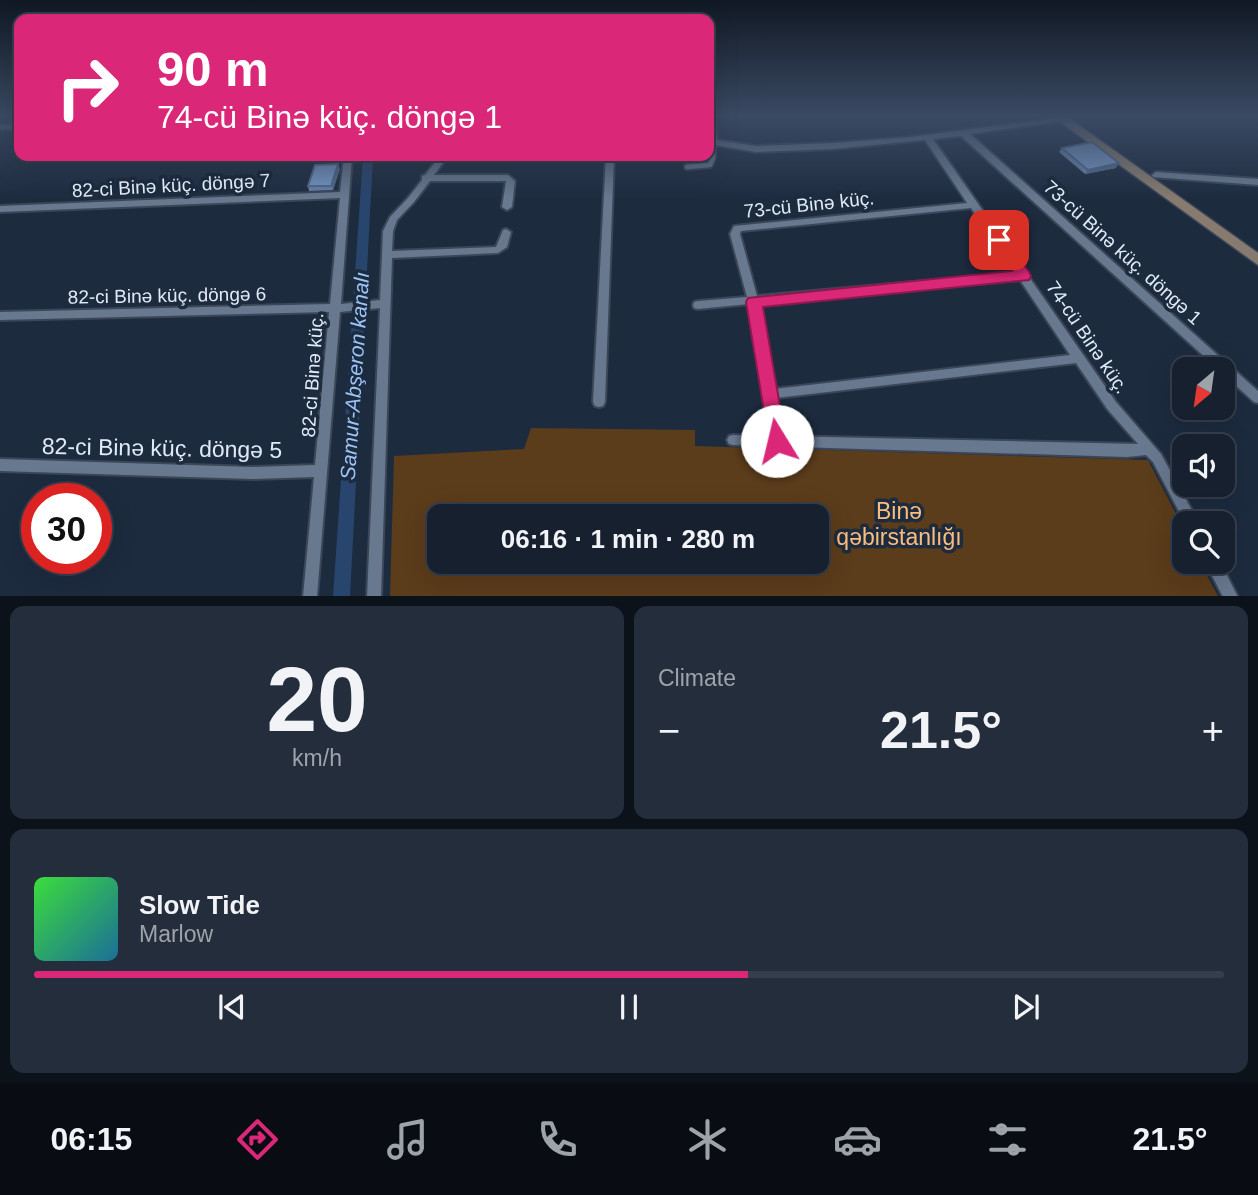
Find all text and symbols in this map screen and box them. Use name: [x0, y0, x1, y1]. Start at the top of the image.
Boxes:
icon: right: [42, 42, 133, 133]
text: 90 m: [157, 42, 269, 96]
text: 74-cü Binə küç. döngə 1: [157, 99, 502, 135]
street label: 82-ci Binə küç. döngə 7: [71, 170, 271, 201]
street label: 73-cü Binə küç. döngə 1: [1039, 176, 1206, 329]
street label: 73-cü Binə küç.: [743, 187, 875, 222]
pin: [969, 210, 1029, 270]
icon: arrive: [980, 221, 1018, 259]
water label: Samur-Abşeron kanalı: [336, 271, 373, 481]
street label: 74-cü Binə küç.: [1042, 277, 1133, 397]
street label: 82-ci Binə küç. döngə 6: [68, 283, 266, 308]
street label: 82-ci Binə küç.: [298, 312, 327, 438]
north arrow: [1172, 357, 1236, 420]
map controls: [1172, 357, 1235, 574]
position arrow: [740, 404, 814, 478]
street label: 82-ci Binə küç. döngə 5: [42, 433, 282, 463]
button: sound: [1172, 434, 1235, 497]
speed limit sign: 30: [21, 483, 112, 574]
park label: Binə qəbirstanlığı: [836, 498, 962, 550]
button: search: [1172, 511, 1235, 574]
text: 06:16 · 1 min · 280 m: [501, 524, 755, 554]
text: 20: [266, 649, 368, 750]
text: Climate: [658, 665, 736, 691]
text: 21.5°: [880, 701, 1002, 759]
text: −: [658, 710, 680, 752]
text: +: [1202, 710, 1224, 752]
text: km/h: [292, 745, 342, 771]
text: Slow Tide: [139, 890, 260, 920]
text: Marlow: [139, 921, 213, 947]
icon: previous: [213, 988, 251, 1026]
icon: pause: [610, 988, 648, 1026]
icon: next: [1007, 988, 1045, 1026]
icon: directions: [233, 1115, 282, 1164]
icon: music: [383, 1115, 432, 1164]
icon: phone: [533, 1115, 582, 1164]
icon: climate: [683, 1115, 732, 1164]
icon: car: [833, 1115, 882, 1164]
icon: filters: [983, 1115, 1032, 1164]
text: 06:15: [50, 1121, 132, 1157]
text: 21.5°: [1132, 1121, 1207, 1157]

